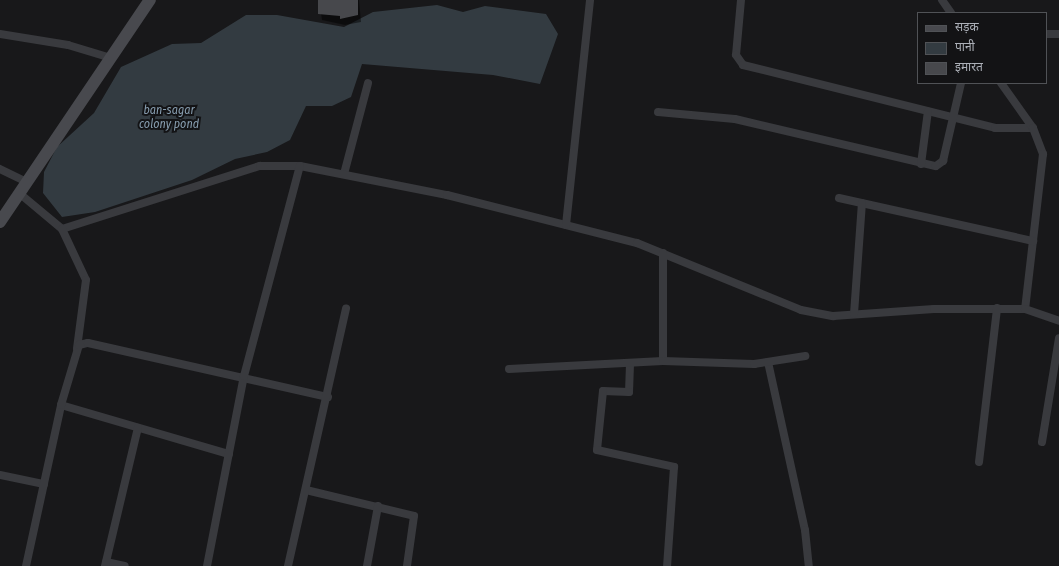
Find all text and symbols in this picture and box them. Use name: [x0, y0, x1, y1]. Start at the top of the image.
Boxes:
legend: [917, 12, 1047, 84]
text: सड़क: [955, 20, 979, 34]
text: पानी: [955, 40, 975, 54]
text: इमारत: [955, 60, 983, 74]
water label: ban-sagar colony pond: [139, 104, 199, 132]

